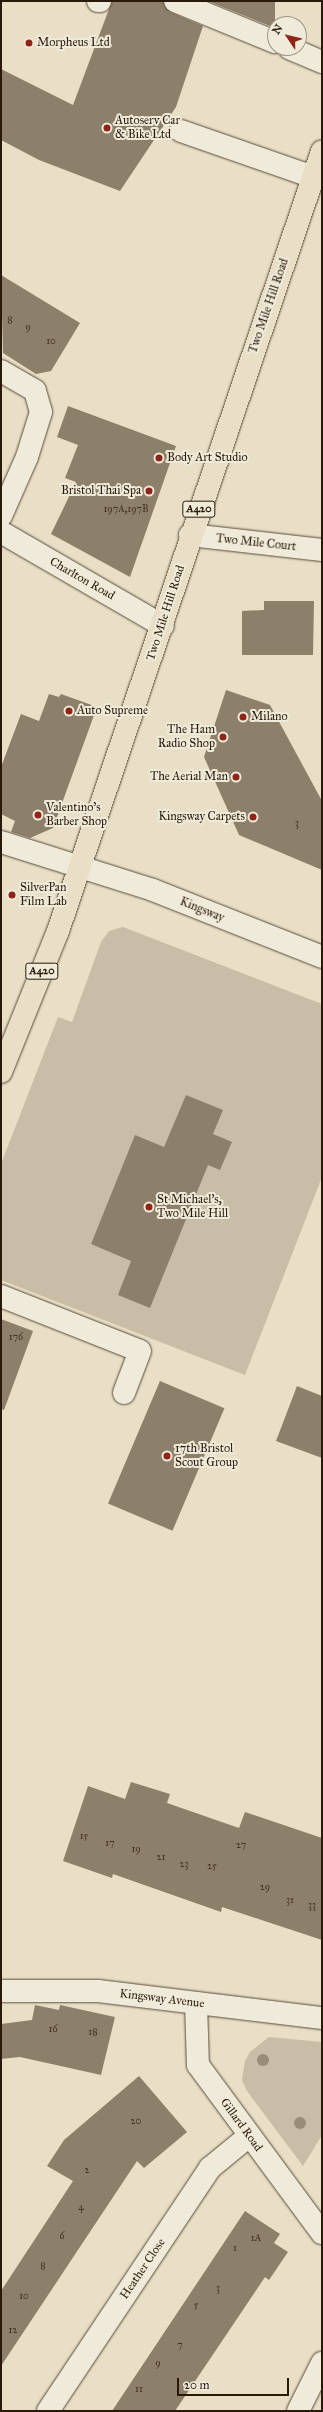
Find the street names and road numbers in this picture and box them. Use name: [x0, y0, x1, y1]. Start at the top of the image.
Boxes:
street label: Two Mile Hill Road: [246, 257, 292, 355]
road number: A420: [182, 500, 216, 518]
street label: Two Mile Court: [215, 532, 297, 554]
street label: Charlton Road: [47, 555, 117, 603]
street label: Two Mile Hill Road: [144, 564, 188, 662]
street label: Kingsway: [178, 895, 226, 925]
road number: A420: [25, 962, 59, 980]
street label: Kingsway Avenue: [119, 1987, 205, 2011]
street label: Gillard Road: [217, 2096, 265, 2154]
street label: Heather Close: [117, 2236, 169, 2302]

